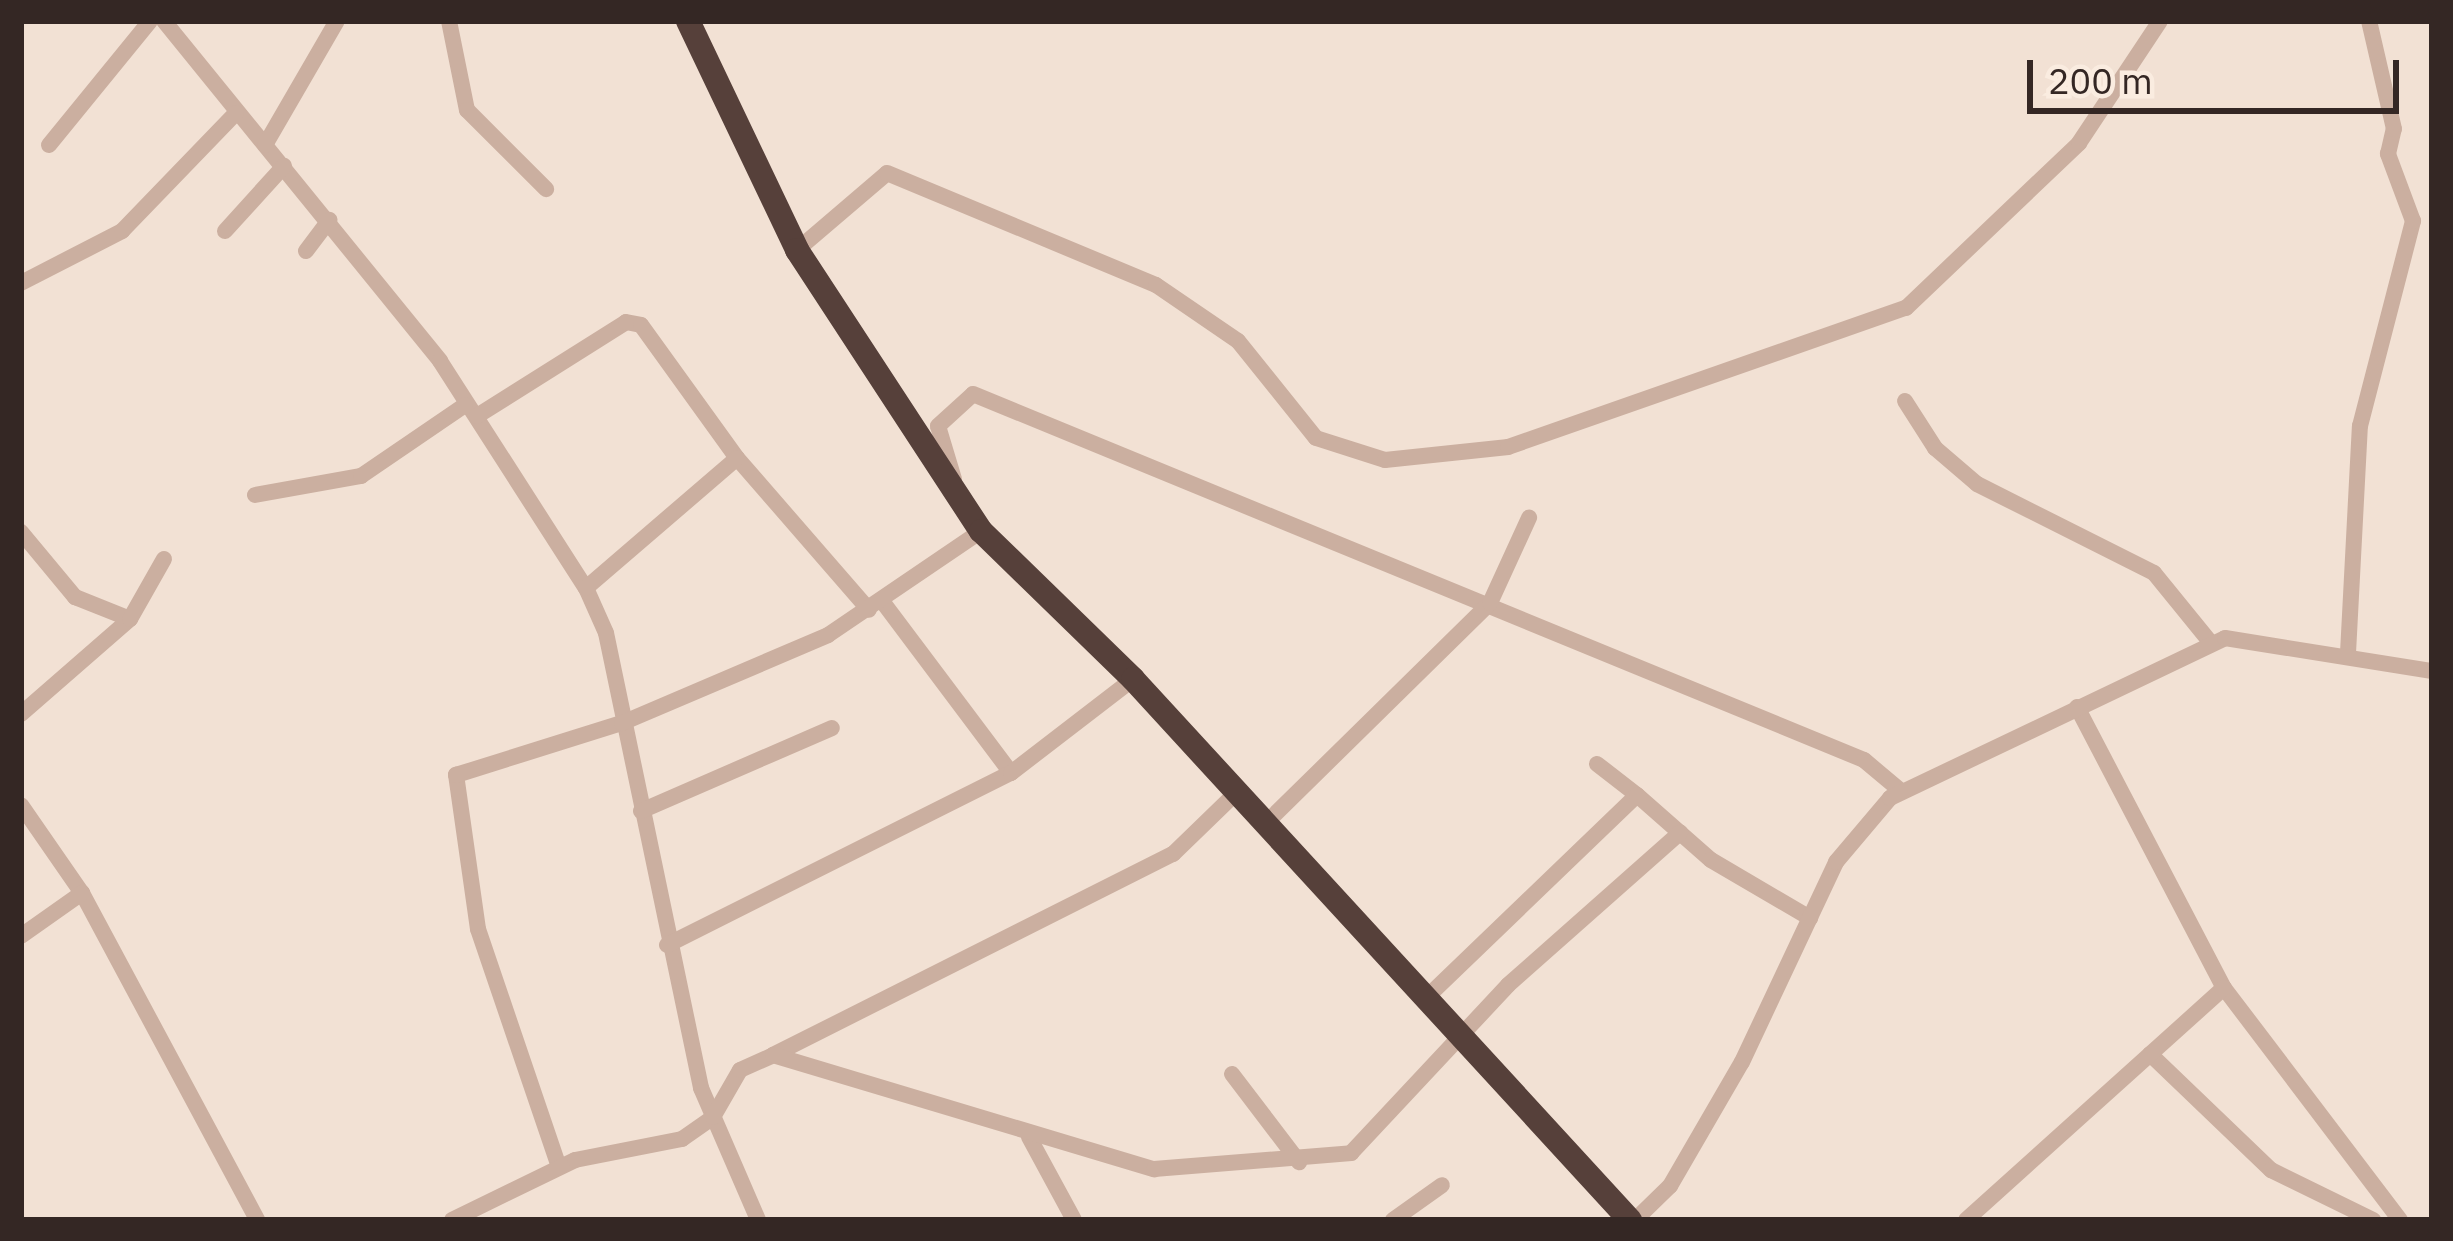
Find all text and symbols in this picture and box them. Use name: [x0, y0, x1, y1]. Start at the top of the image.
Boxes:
scale bar: [2033, 36, 2405, 110]
text: 200 m: [2048, 57, 2153, 104]

